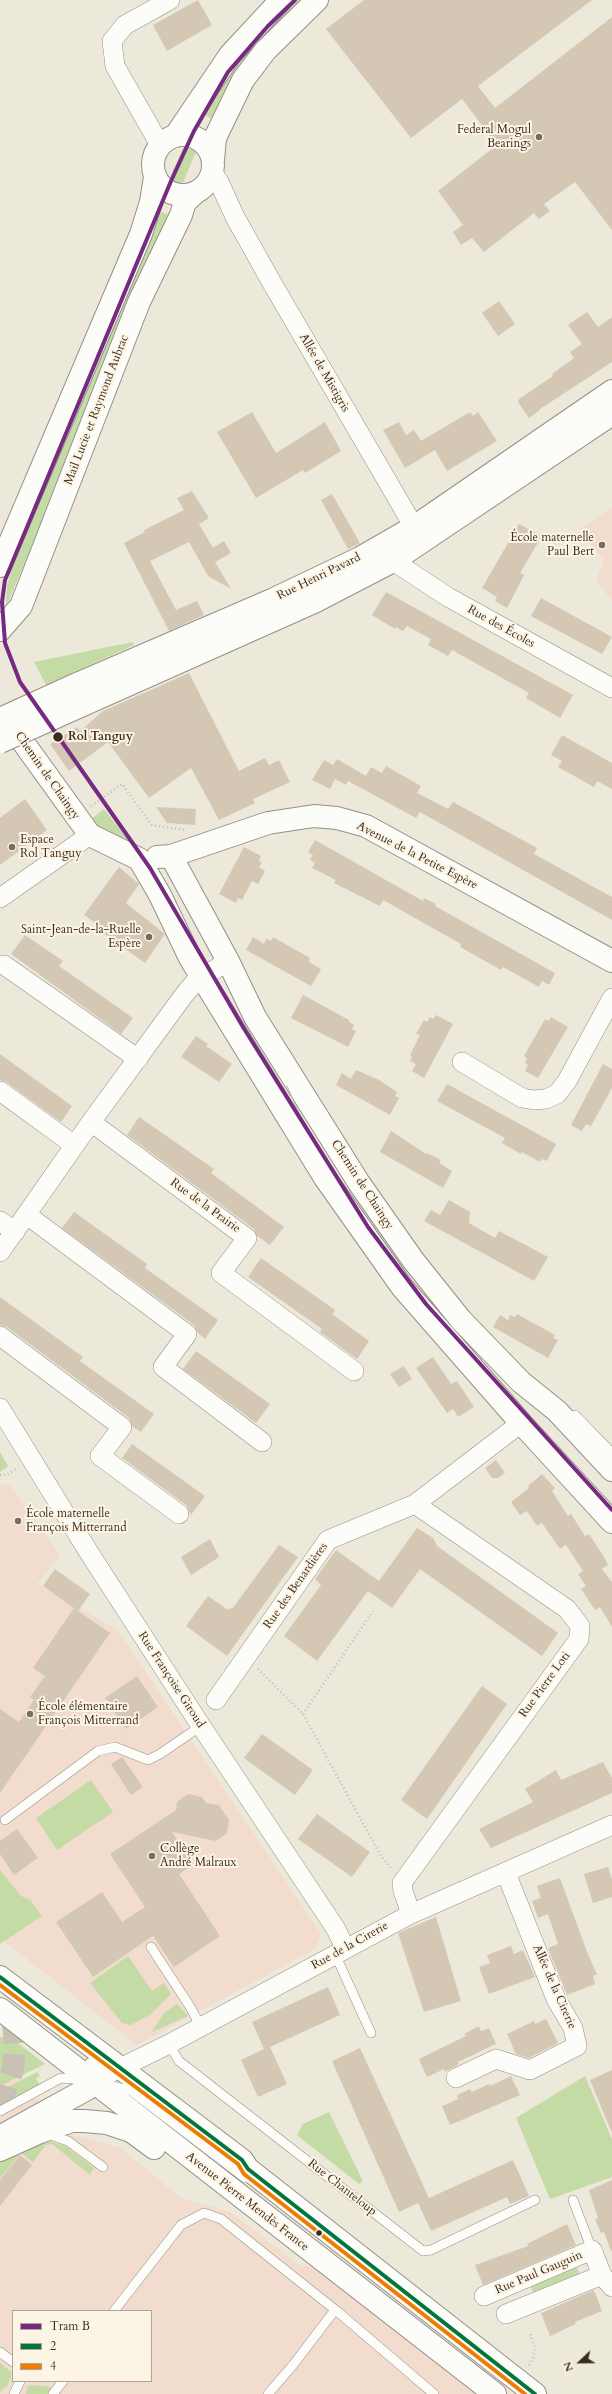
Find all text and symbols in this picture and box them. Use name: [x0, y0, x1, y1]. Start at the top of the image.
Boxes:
place label: Federal Mogul Bearings: [457, 123, 531, 151]
marker: Federal Mogul Bearings: [534, 132, 544, 142]
street label: Allée de Mistigris: [296, 331, 352, 415]
street label: Mail Lucie et Raymond Aubrac: [62, 333, 132, 487]
place label: École maternelle Paul Bert: [510, 531, 594, 559]
marker: École maternelle Paul Bert: [597, 540, 607, 550]
street label: Rue Henri Pavard: [275, 551, 363, 603]
street label: Rue des Écoles: [465, 603, 537, 651]
street label: Chemin de Chaingy: [11, 729, 83, 823]
marker: Rol Tanguy: [51, 730, 65, 744]
place label: Rol Tanguy: [68, 730, 133, 744]
street label: Avenue de la Petite Espère: [354, 819, 480, 893]
place label: Espace Rol Tanguy: [20, 833, 82, 861]
marker: Espace Rol Tanguy: [7, 842, 17, 852]
place label: Saint-Jean-de-la-Ruelle Espère: [21, 923, 141, 951]
marker: Saint-Jean-de-la-Ruelle Espère: [144, 932, 154, 942]
street label: Chemin de Chaingy: [328, 1137, 396, 1233]
street label: Rue de la Prairie: [167, 1176, 243, 1236]
place label: École maternelle François Mitterrand: [26, 1507, 127, 1535]
marker: École maternelle François Mitterrand: [13, 1516, 23, 1526]
street label: Rue des Benardières: [261, 1540, 331, 1632]
street label: Rue Françoise Giroud: [135, 1629, 207, 1731]
street label: Rue Pierre Loti: [516, 1649, 574, 1721]
place label: École élémentaire François Mitterrand: [38, 1700, 139, 1728]
marker: École élémentaire François Mitterrand: [25, 1709, 35, 1719]
place label: Collège André Malraux: [160, 1842, 236, 1870]
marker: Collège André Malraux: [147, 1851, 157, 1861]
street label: Rue de la Cirerie: [309, 1919, 391, 1973]
street label: Allée de la Cirerie: [529, 1943, 579, 2031]
street label: Avenue Pierre Mendès France: [183, 2149, 311, 2255]
street label: Rue Chanteloup: [305, 2157, 379, 2219]
unlabelled marker: [314, 2228, 324, 2238]
street label: Rue Paul Gauguin: [493, 2248, 585, 2298]
legend: [12, 2310, 152, 2382]
text: Tram B: [50, 2318, 90, 2334]
text: 2: [50, 2338, 56, 2354]
north arrow: [560, 2342, 600, 2382]
text: 4: [50, 2358, 56, 2374]
text: N: [560, 2359, 577, 2374]

